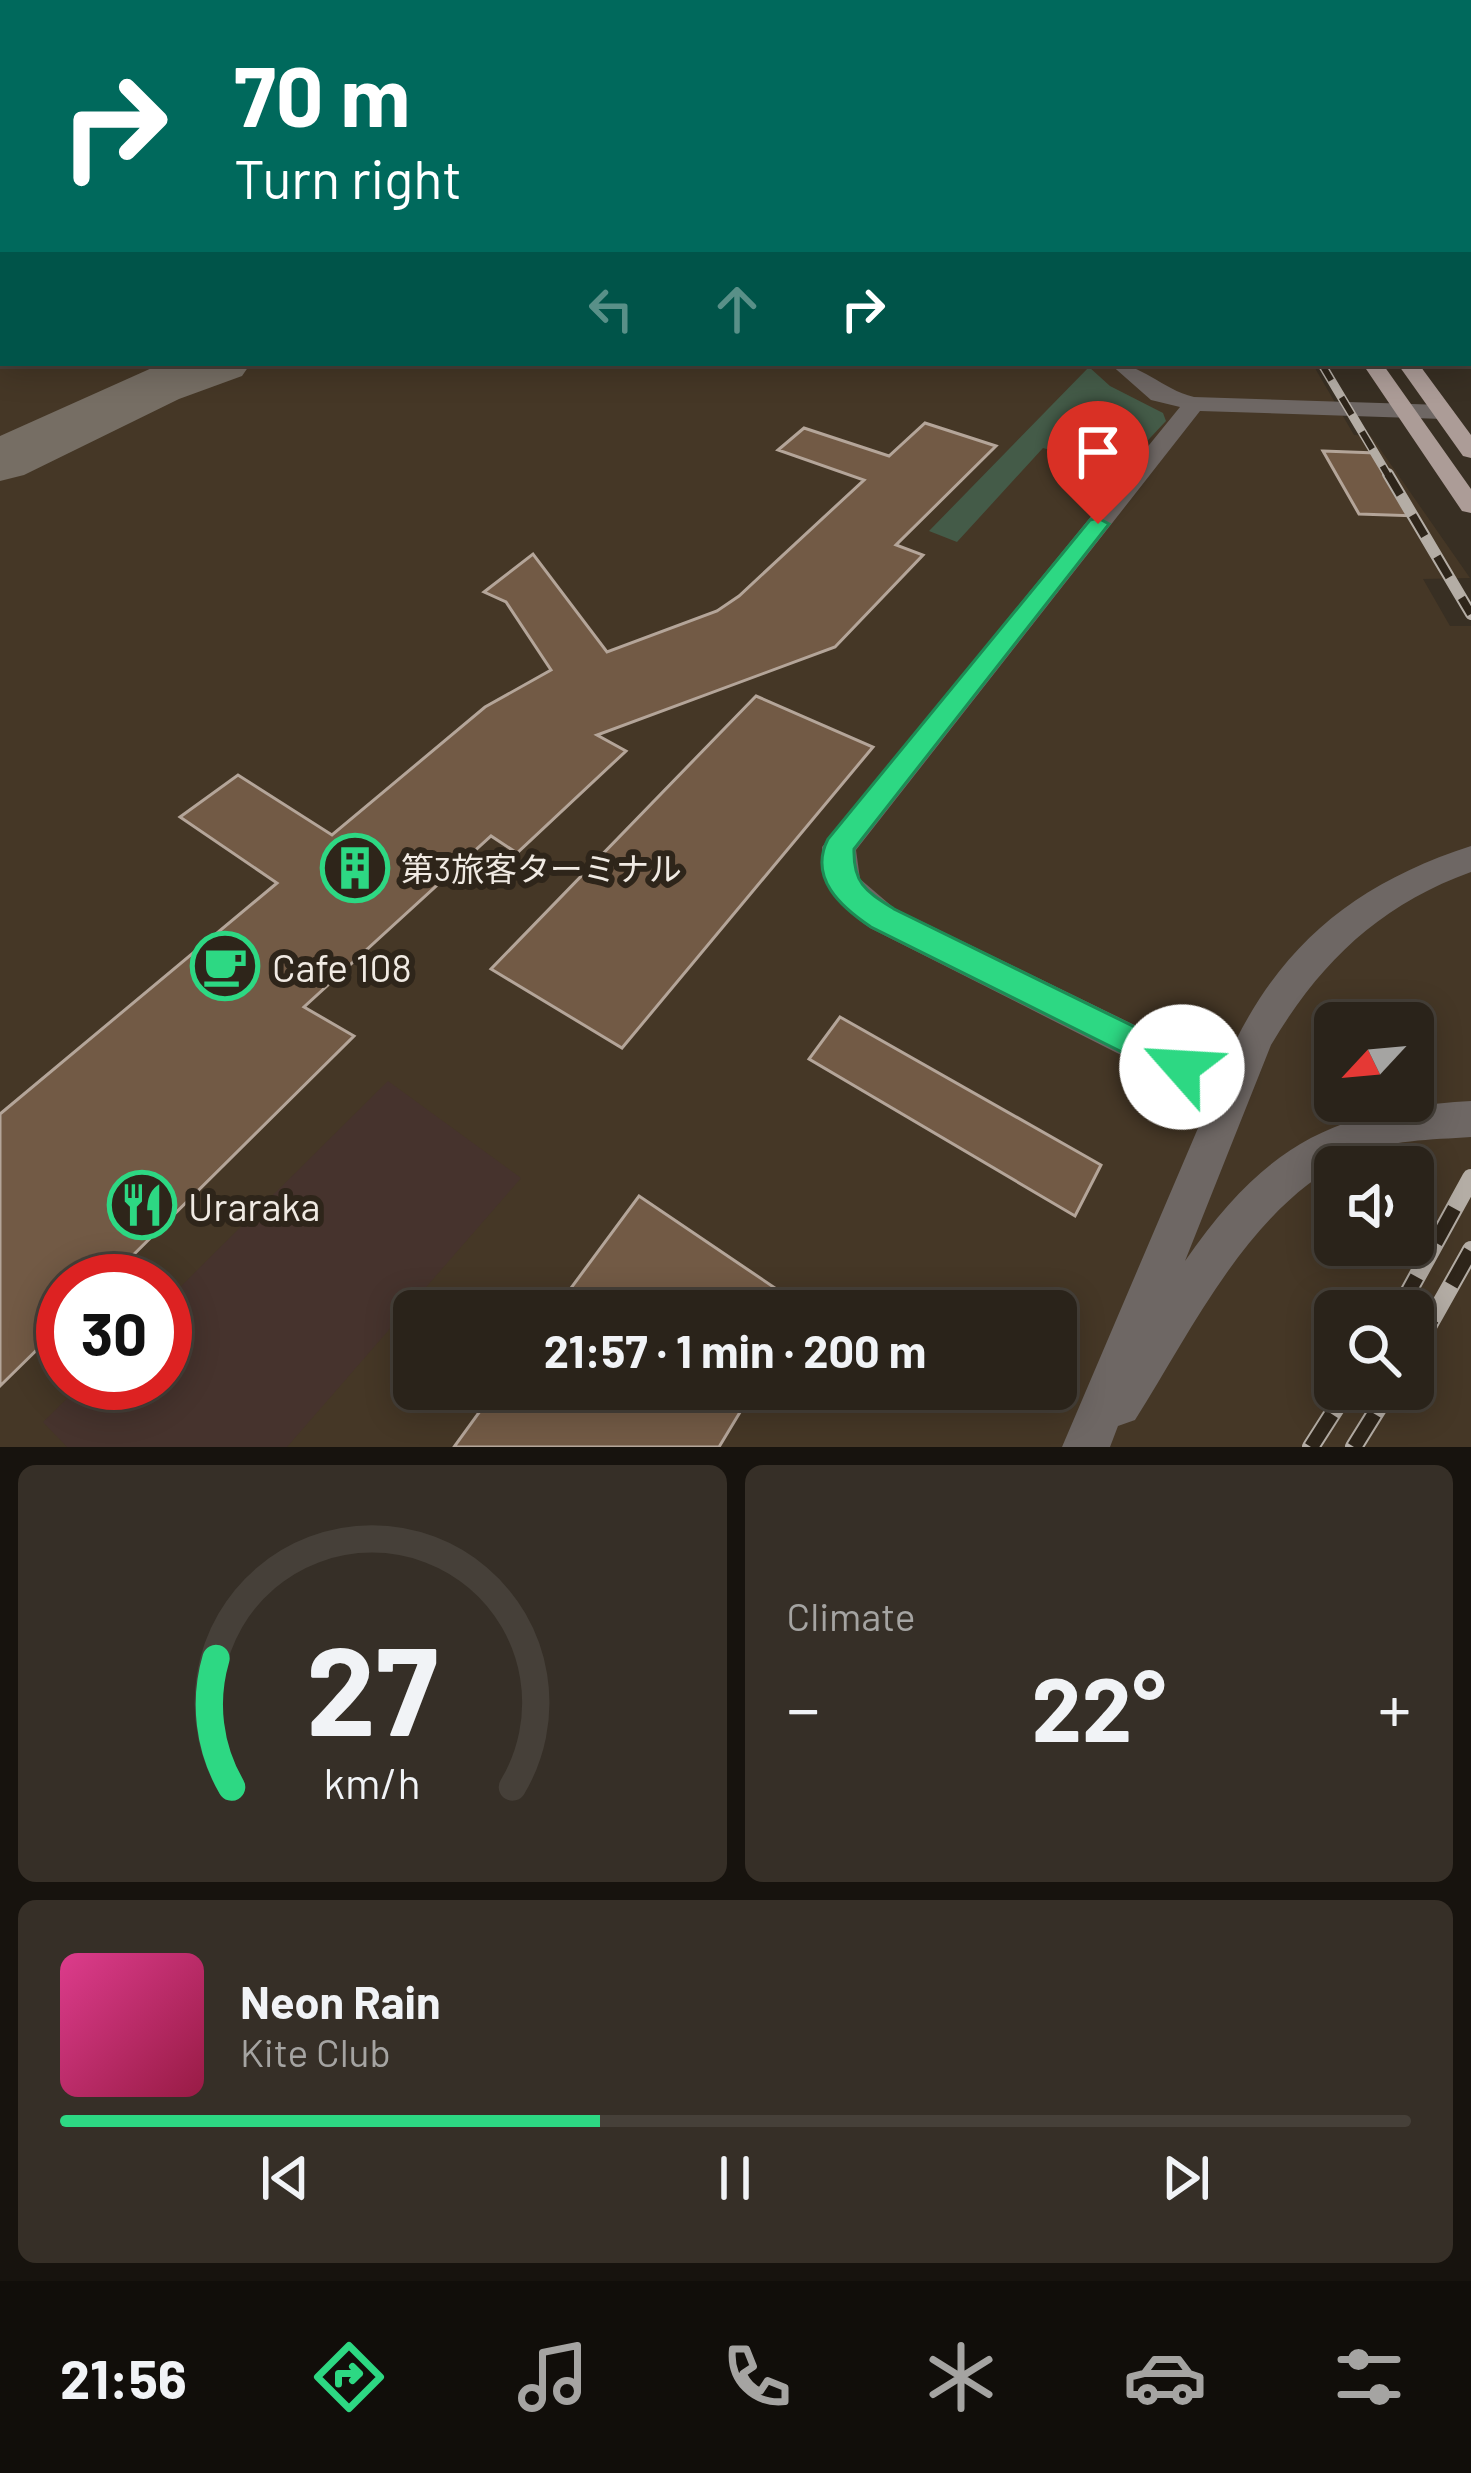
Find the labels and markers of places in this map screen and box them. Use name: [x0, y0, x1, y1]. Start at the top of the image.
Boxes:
pin: [1047, 401, 1149, 524]
building icon: 第3旅客ターミナル: [320, 833, 390, 903]
place label: 第3旅客ターミナル: [401, 848, 682, 888]
cafe icon: Cafe 108: [190, 931, 260, 1001]
place label: Cafe 108: [272, 943, 412, 990]
restaurant icon: Uraraka: [107, 1170, 177, 1240]
place label: Uraraka: [188, 1182, 320, 1229]

